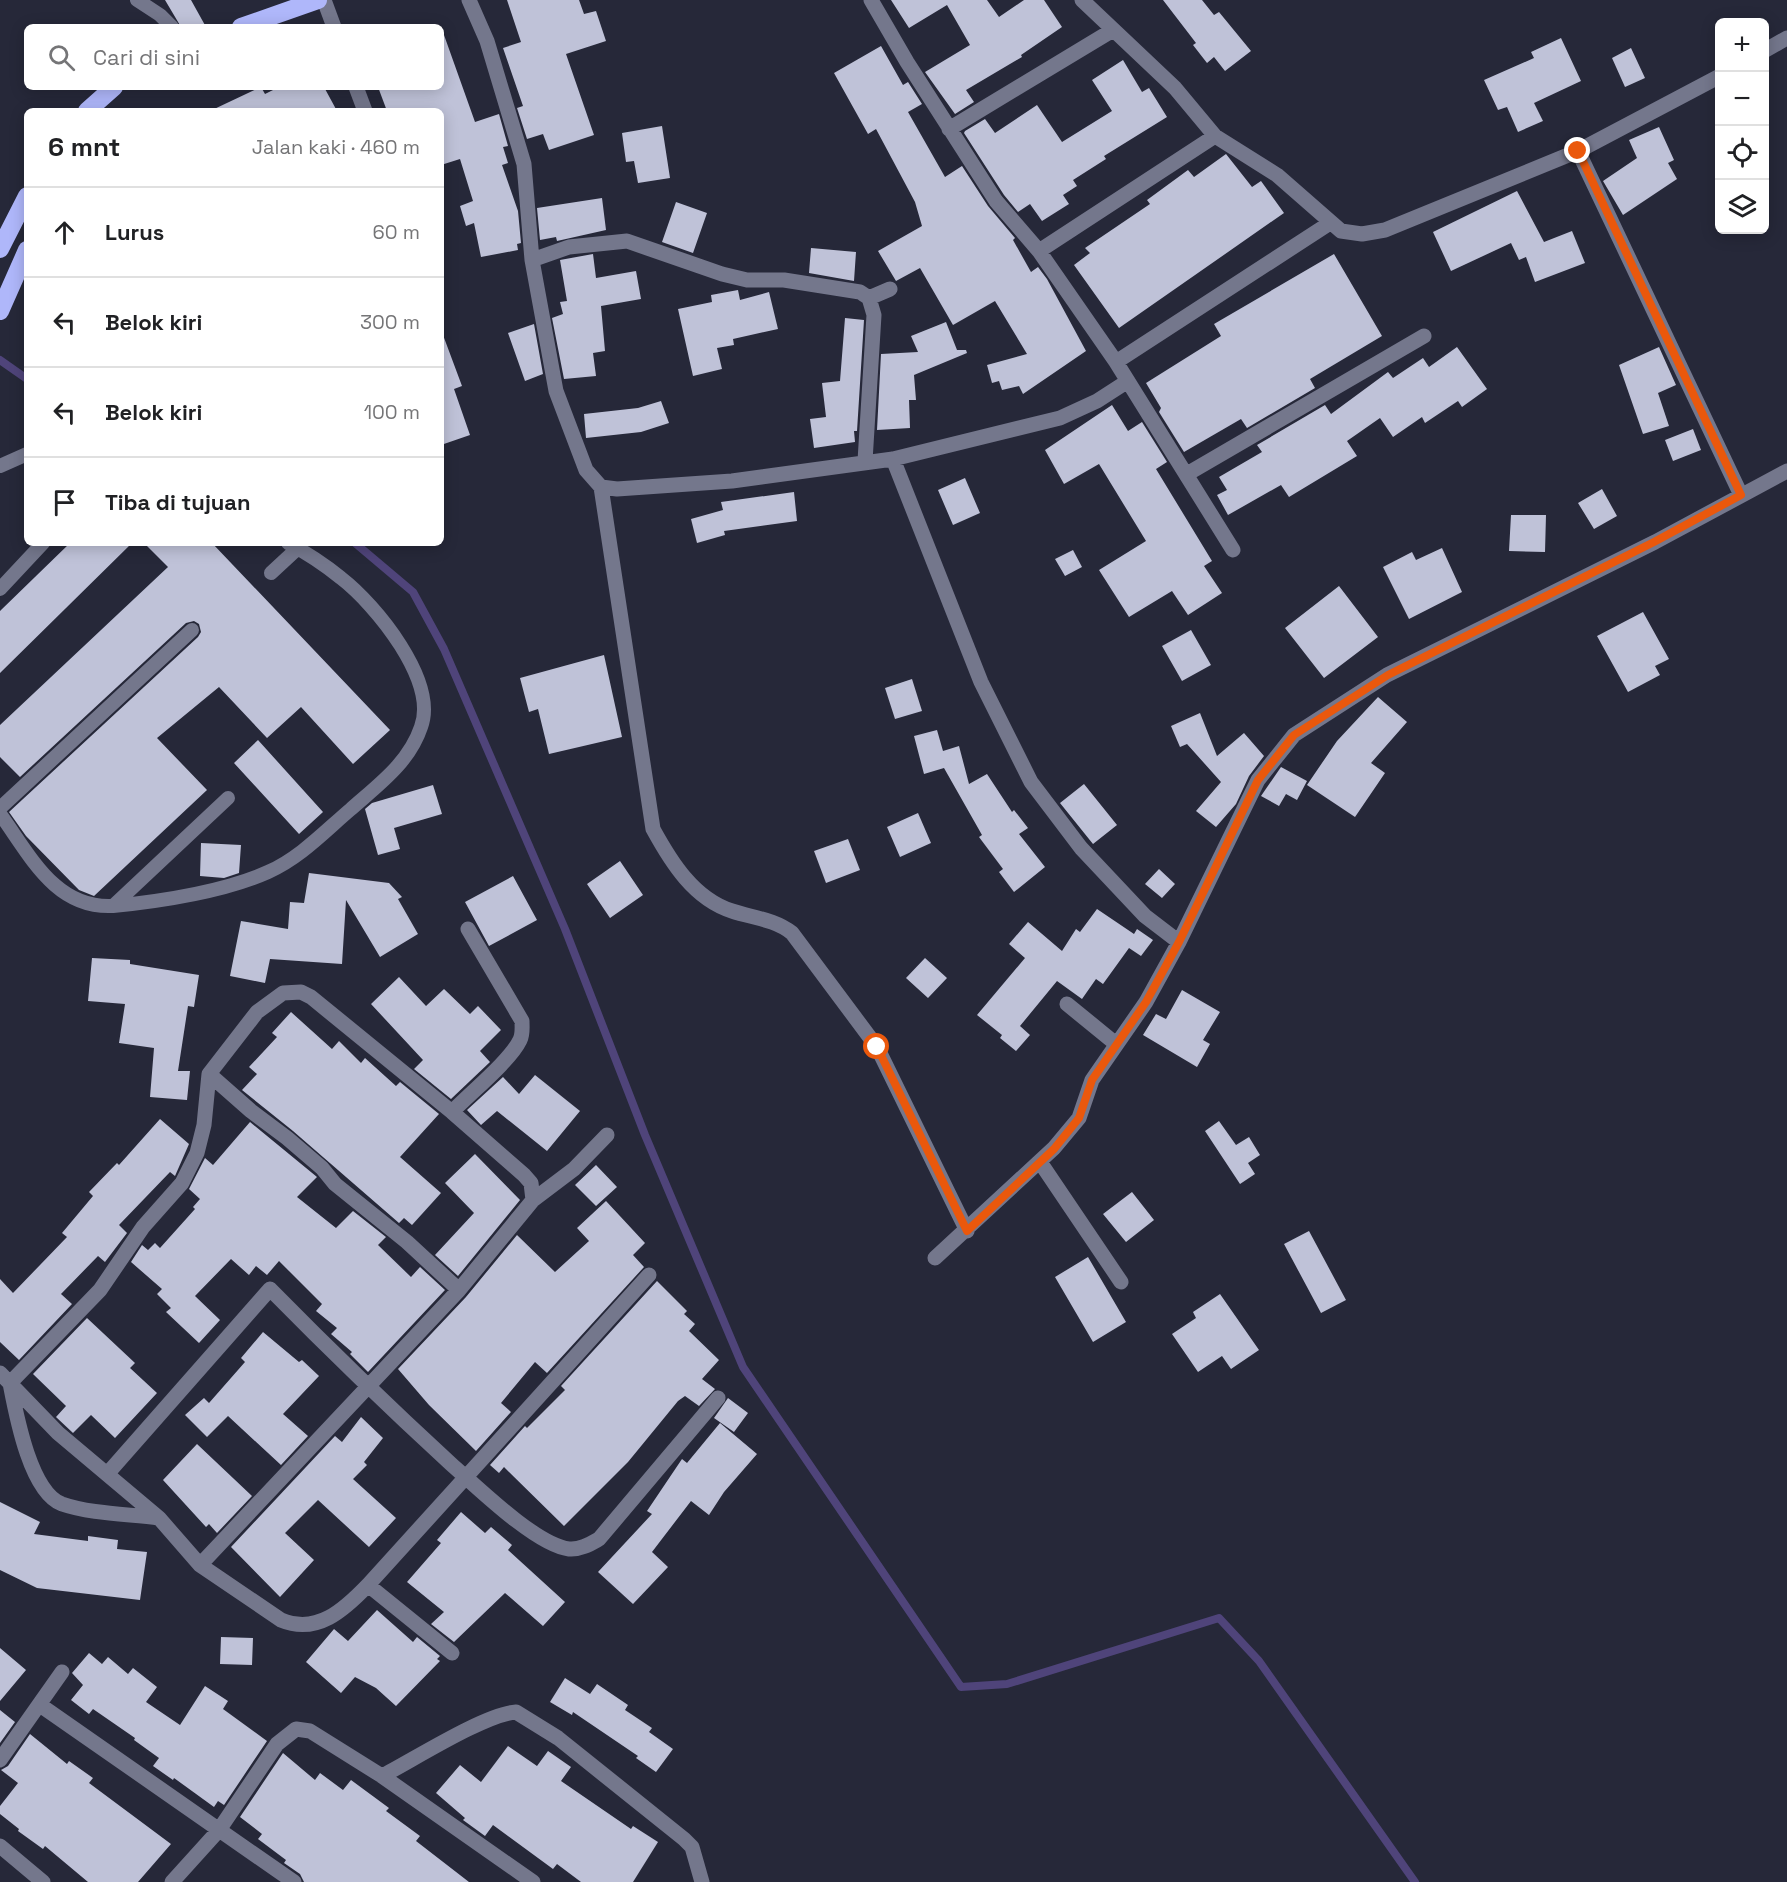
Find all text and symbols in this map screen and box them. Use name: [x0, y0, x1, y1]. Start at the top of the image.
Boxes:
map controls: [1715, 18, 1769, 234]
button: +: [1715, 18, 1769, 72]
search box: [24, 24, 444, 90]
icon: search: [45, 41, 78, 74]
text: Cari di sini: [93, 43, 200, 71]
button: −: [1715, 72, 1769, 126]
button: locate: [1715, 126, 1769, 180]
text: 6 mnt: [48, 130, 120, 164]
text: Jalan kaki · 460 m: [252, 134, 420, 160]
route end: [1564, 137, 1590, 163]
button: layers: [1715, 180, 1769, 234]
icon: ahead: [48, 216, 81, 249]
text: Lurus: [105, 218, 164, 246]
text: 60 m: [373, 219, 420, 245]
icon: left: [48, 306, 81, 339]
text: Belok kiri: [105, 308, 202, 336]
text: 300 m: [360, 309, 420, 335]
icon: left: [48, 396, 81, 429]
text: Belok kiri: [105, 398, 202, 426]
text: 100 m: [364, 399, 420, 425]
icon: arrive: [48, 486, 81, 519]
text: Tiba di tujuan: [105, 488, 251, 516]
route start: [863, 1033, 889, 1059]

